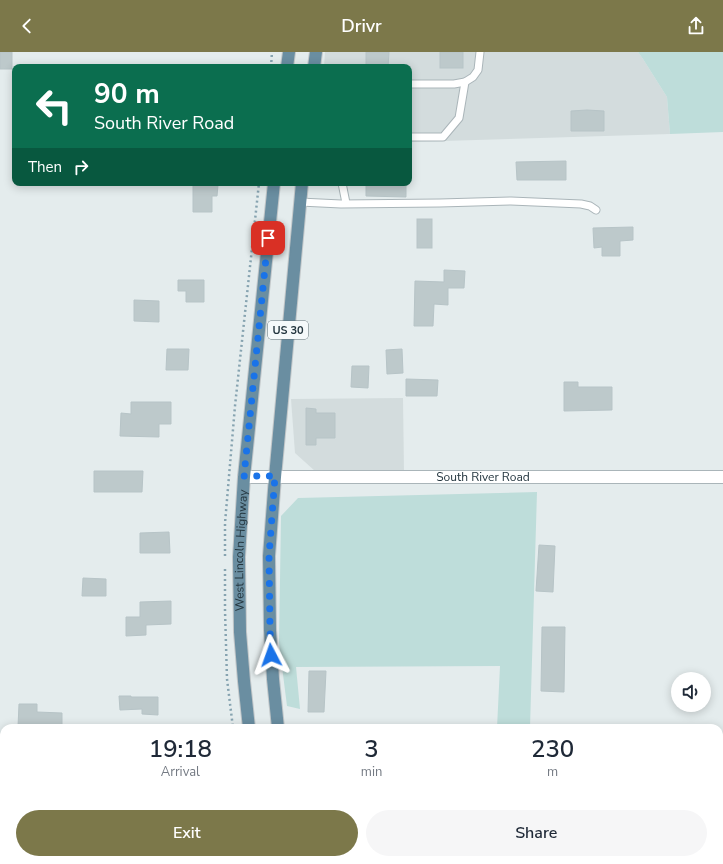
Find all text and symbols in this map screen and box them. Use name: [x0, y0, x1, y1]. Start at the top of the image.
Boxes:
text: Drivr: [341, 14, 382, 38]
icon: back: [16, 15, 38, 37]
icon: share: [685, 15, 707, 37]
text: 90 m: [94, 75, 160, 113]
icon: left: [28, 80, 80, 132]
text: South River Road: [94, 111, 234, 135]
icon: right: [70, 156, 92, 178]
text: Then: [28, 157, 62, 177]
pin: [251, 221, 285, 255]
icon: arrive: [257, 227, 279, 249]
road number: US 30: [268, 321, 308, 339]
street label: South River Road: [436, 469, 530, 485]
street label: West Lincoln Highway: [231, 488, 251, 611]
position arrow: [250, 634, 292, 676]
map controls: [671, 672, 711, 712]
button: sound: [671, 672, 711, 712]
text: 19:18: [149, 733, 212, 765]
text: 3: [364, 733, 379, 765]
text: 230: [531, 733, 574, 765]
text: Arrival: [161, 763, 200, 781]
text: min: [361, 763, 382, 781]
text: m: [547, 763, 558, 781]
button: Exit: [16, 810, 358, 856]
button: Share: [366, 810, 707, 856]

